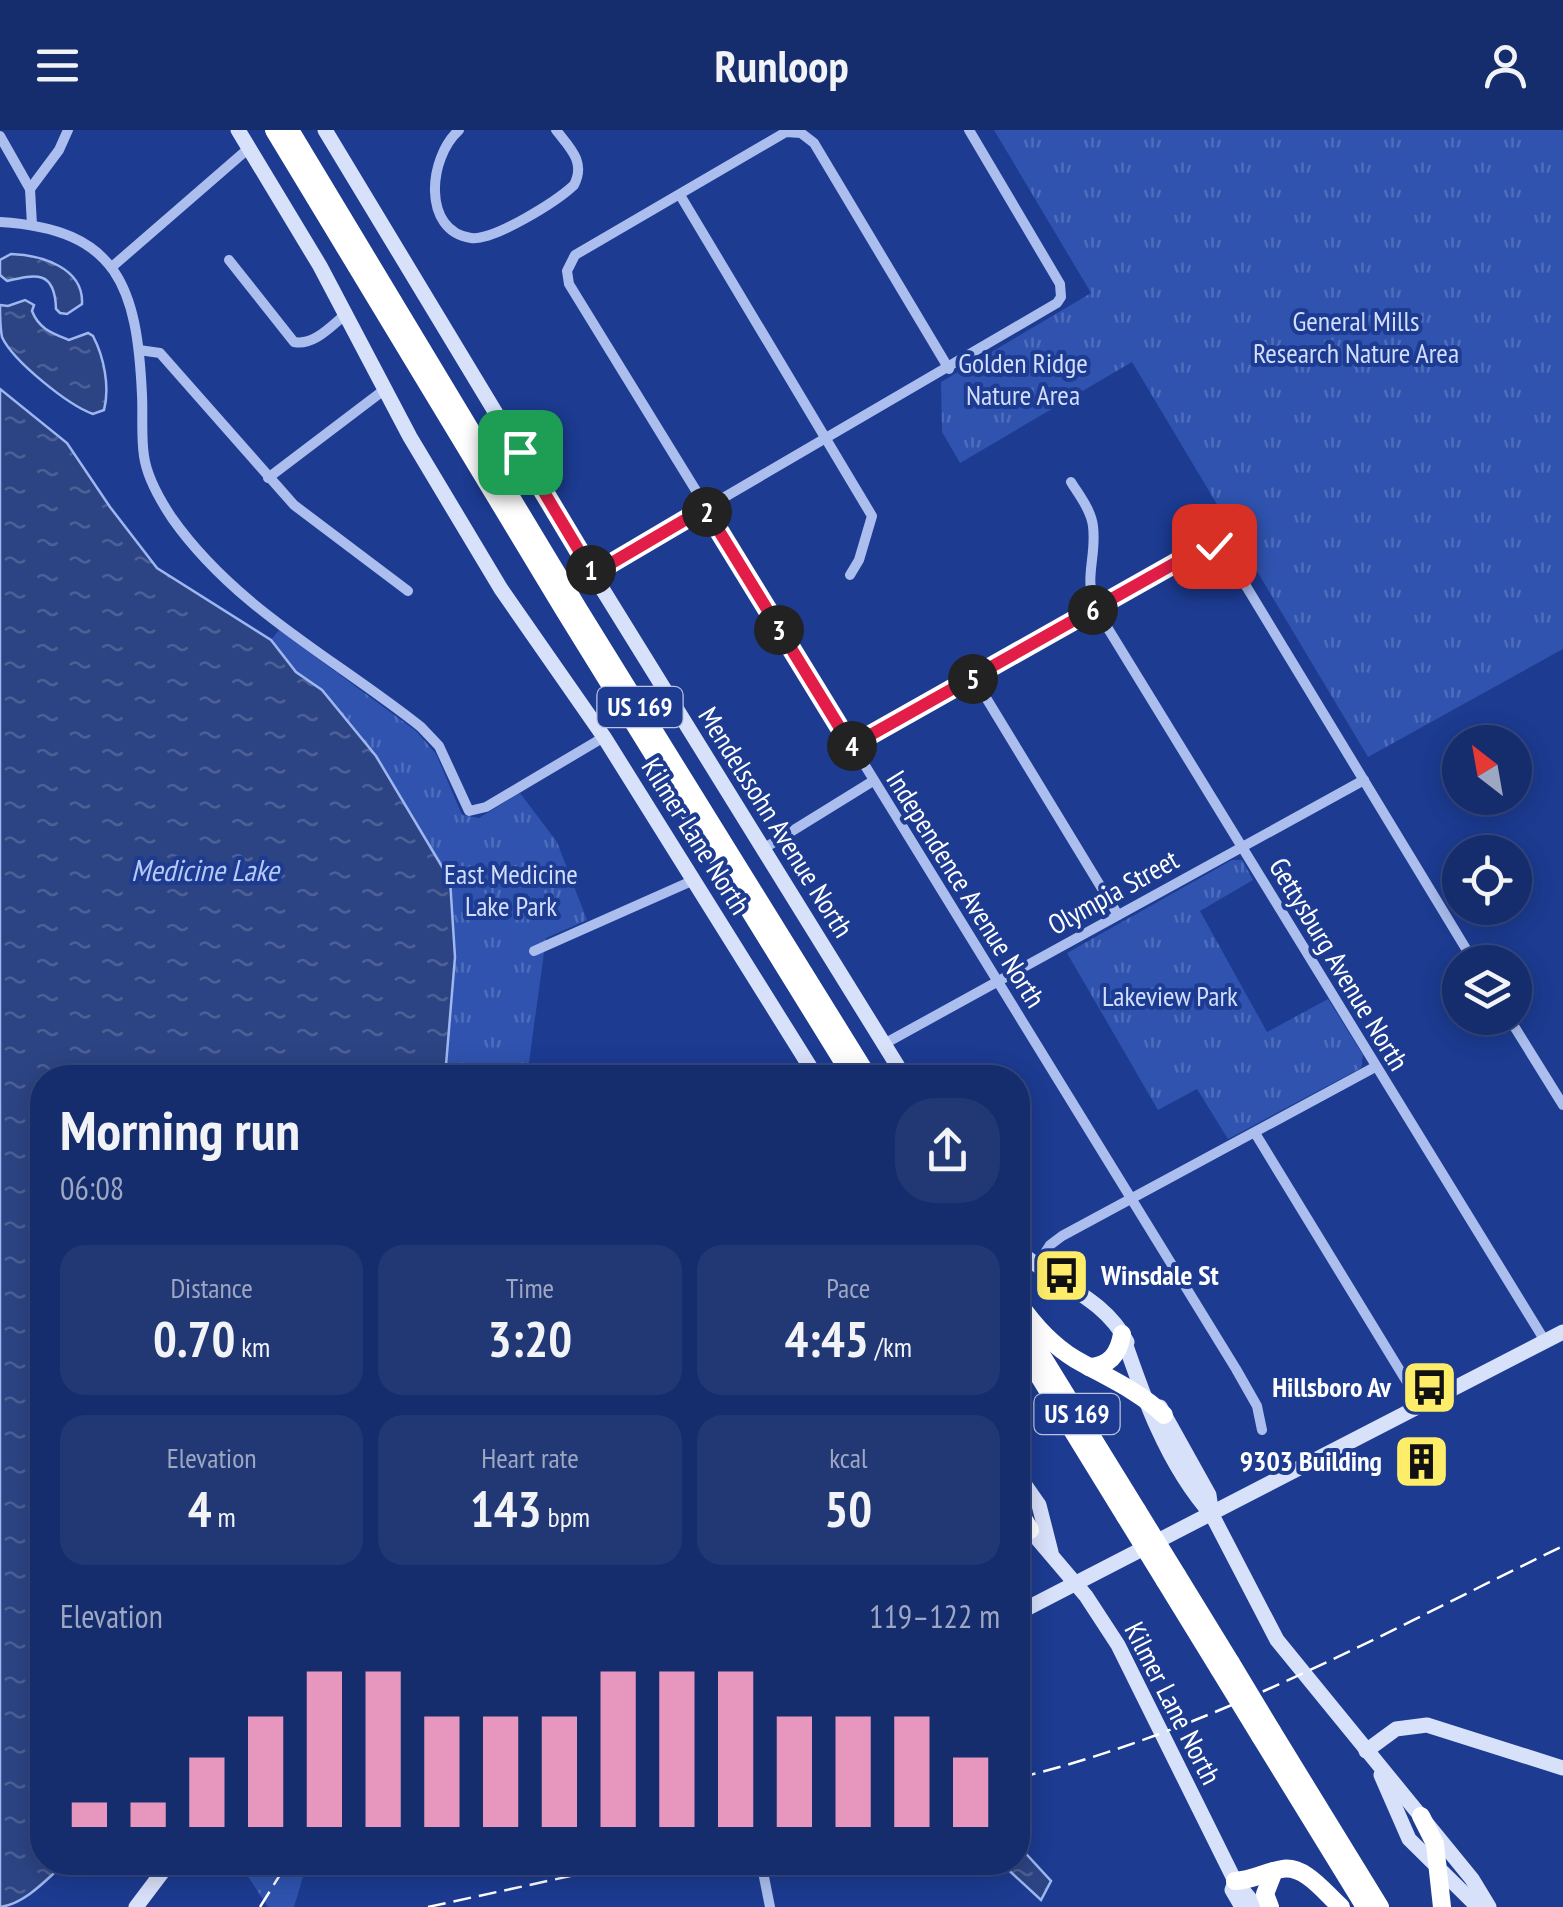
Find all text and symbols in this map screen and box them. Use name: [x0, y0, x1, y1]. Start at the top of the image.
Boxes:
text: Runloop: [714, 36, 849, 94]
icon: menu: [30, 38, 85, 93]
icon: person: [1478, 38, 1533, 93]
park label: General Mills Research Nature Area: [1253, 302, 1459, 371]
park label: Golden Ridge Nature Area: [958, 344, 1088, 413]
pin: [478, 410, 563, 495]
icon: arrive: [493, 425, 548, 480]
pin: 2: [682, 487, 732, 537]
text: 2: [700, 493, 714, 530]
pin: [1172, 504, 1257, 589]
icon: check: [1187, 519, 1242, 574]
pin: 1: [566, 545, 616, 595]
text: 1: [584, 551, 598, 588]
pin: 6: [1068, 585, 1118, 635]
text: 6: [1086, 591, 1100, 628]
pin: 3: [754, 605, 804, 655]
text: 3: [772, 611, 786, 648]
pin: 5: [948, 654, 998, 704]
text: 5: [966, 660, 980, 697]
road number: US 169: [598, 687, 682, 727]
street label: Mendelssohn Avenue North: [691, 700, 862, 944]
pin: 4: [827, 721, 877, 771]
north arrow: [1442, 725, 1532, 815]
map controls: [1442, 725, 1532, 1035]
text: 4: [845, 727, 859, 764]
street label: Kilmer Lane North: [634, 751, 759, 921]
street label: Independence Avenue North: [878, 763, 1054, 1014]
button: locate: [1442, 835, 1532, 925]
street label: Olympia Street: [1041, 840, 1185, 943]
water label: Medicine Lake: [131, 850, 281, 889]
street label: Gettysburg Avenue North: [1261, 850, 1418, 1077]
park label: East Medicine Lake Park: [444, 855, 578, 924]
button: layers: [1442, 945, 1532, 1035]
park label: Lakeview Park: [1102, 977, 1238, 1014]
text: Morning run: [60, 1094, 300, 1165]
button: share: [895, 1098, 1000, 1203]
text: 06:08: [60, 1167, 124, 1209]
bus stop icon: Winsdale St: [1032, 1245, 1092, 1305]
place label: Winsdale St: [1100, 1256, 1219, 1293]
text: Distance: [170, 1269, 253, 1306]
text: Time: [506, 1269, 554, 1306]
text: Pace: [826, 1269, 870, 1306]
text: 0.70: [153, 1306, 235, 1371]
text: 3:20: [488, 1306, 572, 1371]
text: 4:45: [785, 1306, 869, 1371]
text: km: [235, 1328, 270, 1365]
text: /km: [869, 1328, 912, 1365]
bus stop icon: Hillsboro Av: [1400, 1357, 1460, 1417]
place label: Hillsboro Av: [1272, 1368, 1392, 1405]
road number: US 169: [1034, 1394, 1120, 1434]
building icon: 9303 Building: [1391, 1431, 1451, 1491]
text: Elevation: [167, 1439, 257, 1476]
text: Heart rate: [481, 1439, 579, 1476]
text: kcal: [829, 1439, 867, 1476]
place label: 9303 Building: [1240, 1442, 1382, 1479]
text: 4: [188, 1476, 212, 1541]
text: 143: [470, 1476, 542, 1541]
text: 50: [824, 1476, 872, 1541]
text: m: [212, 1498, 236, 1535]
text: bpm: [542, 1498, 590, 1535]
text: Elevation: [60, 1595, 163, 1637]
text: 119–122 m: [869, 1595, 1000, 1637]
street label: Kilmer Lane North: [1117, 1615, 1230, 1790]

